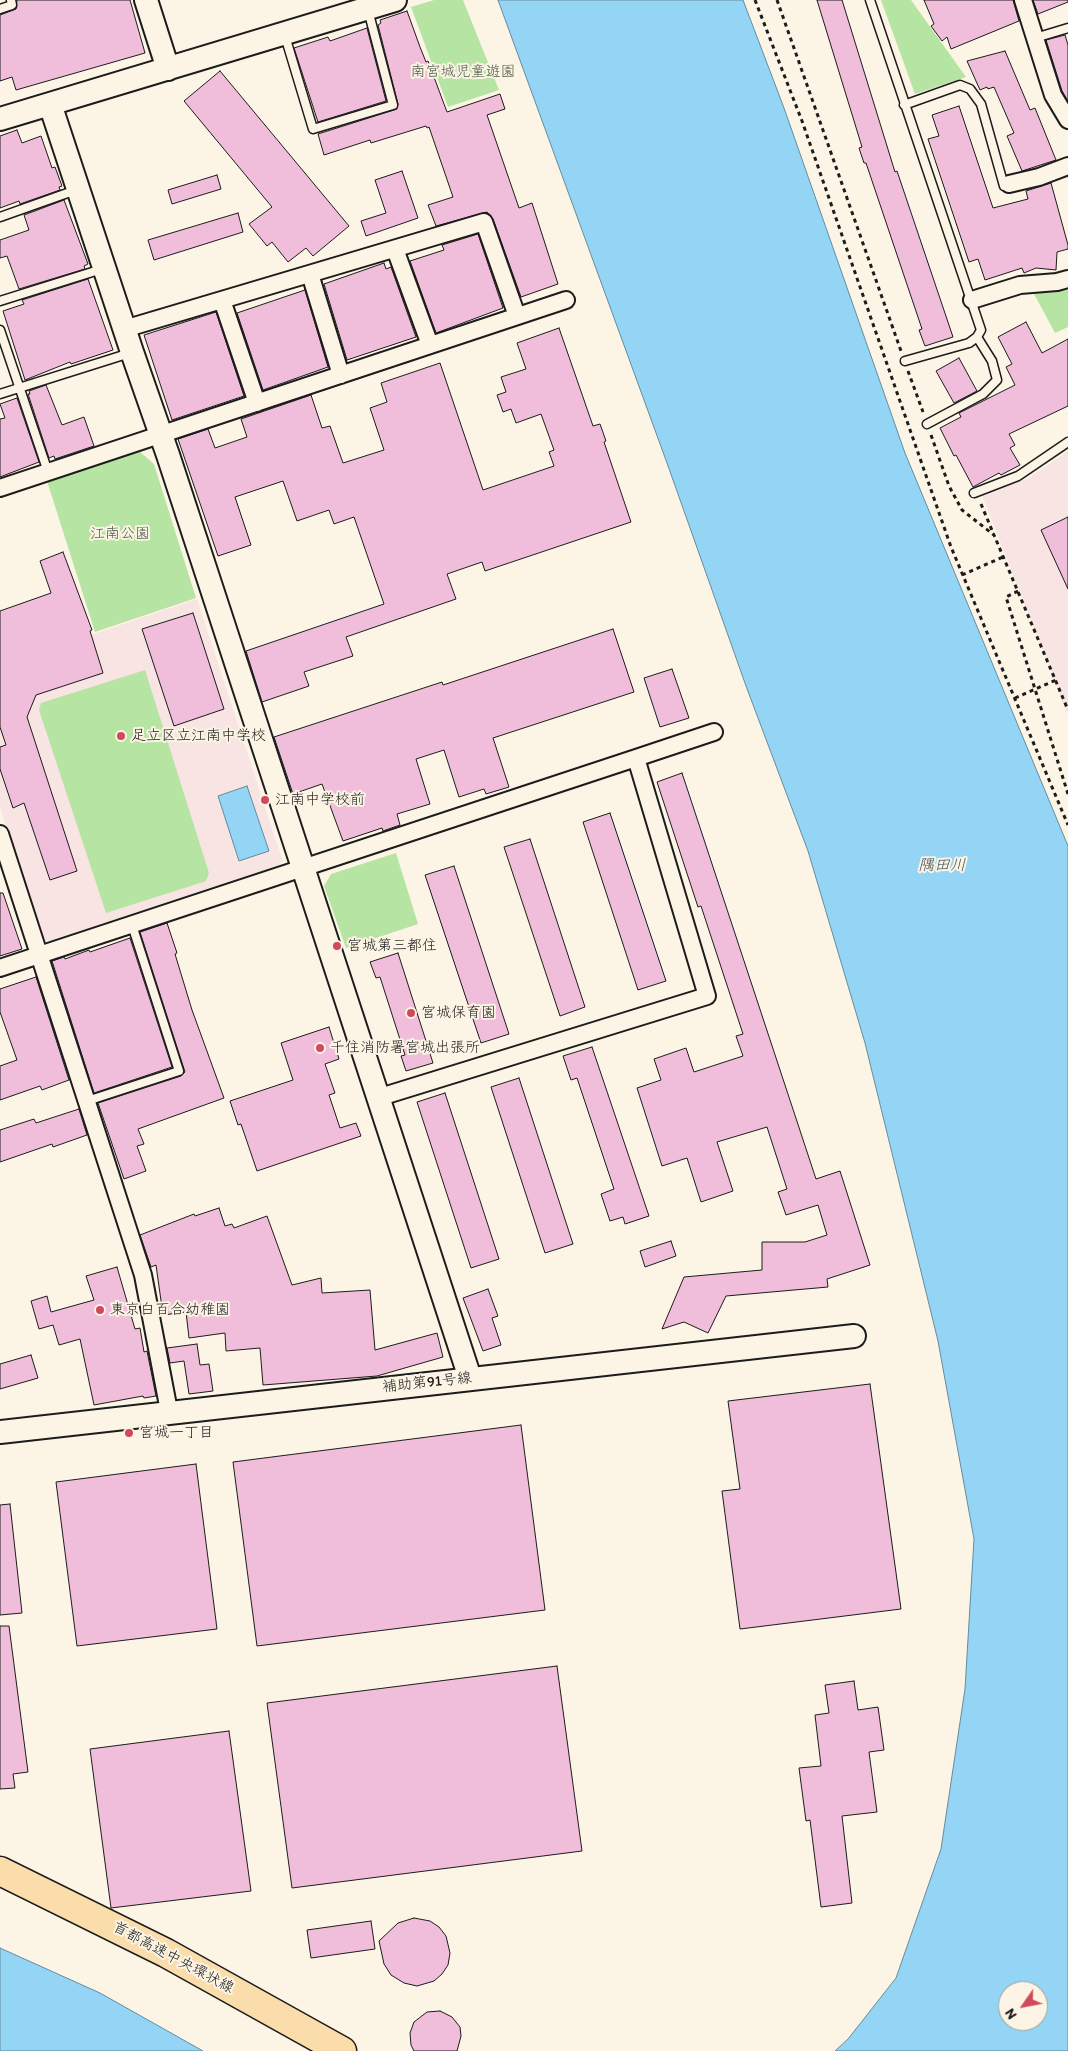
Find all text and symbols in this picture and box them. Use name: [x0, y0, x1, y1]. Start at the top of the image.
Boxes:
park label: 南宮城児童遊園: [411, 63, 515, 81]
park label: 江南公園: [90, 525, 150, 543]
place label: 足立区立江南中学校: [131, 727, 266, 745]
marker: 足立区立江南中学校: [115, 730, 127, 742]
place label: 江南中学校前: [275, 791, 365, 809]
marker: 江南中学校前: [259, 794, 271, 806]
water label: 隅田川: [918, 856, 966, 876]
place label: 宮城第三都住: [347, 937, 437, 955]
marker: 宮城第三都住: [331, 940, 343, 952]
place label: 宮城保育園: [421, 1004, 496, 1022]
marker: 宮城保育園: [405, 1007, 417, 1019]
place label: 千住消防署宮城出張所: [330, 1039, 480, 1057]
marker: 千住消防署宮城出張所: [314, 1042, 326, 1054]
place label: 東京白百合幼稚園: [110, 1301, 230, 1319]
marker: 東京白百合幼稚園: [94, 1304, 106, 1316]
street label: 補助第91号線: [381, 1369, 473, 1397]
place label: 宮城一丁目: [139, 1424, 214, 1442]
marker: 宮城一丁目: [123, 1427, 135, 1439]
street label: 首都高速中央環状線: [109, 1918, 237, 1998]
north arrow: [998, 1981, 1048, 2031]
text: N: [1001, 2005, 1021, 2022]

